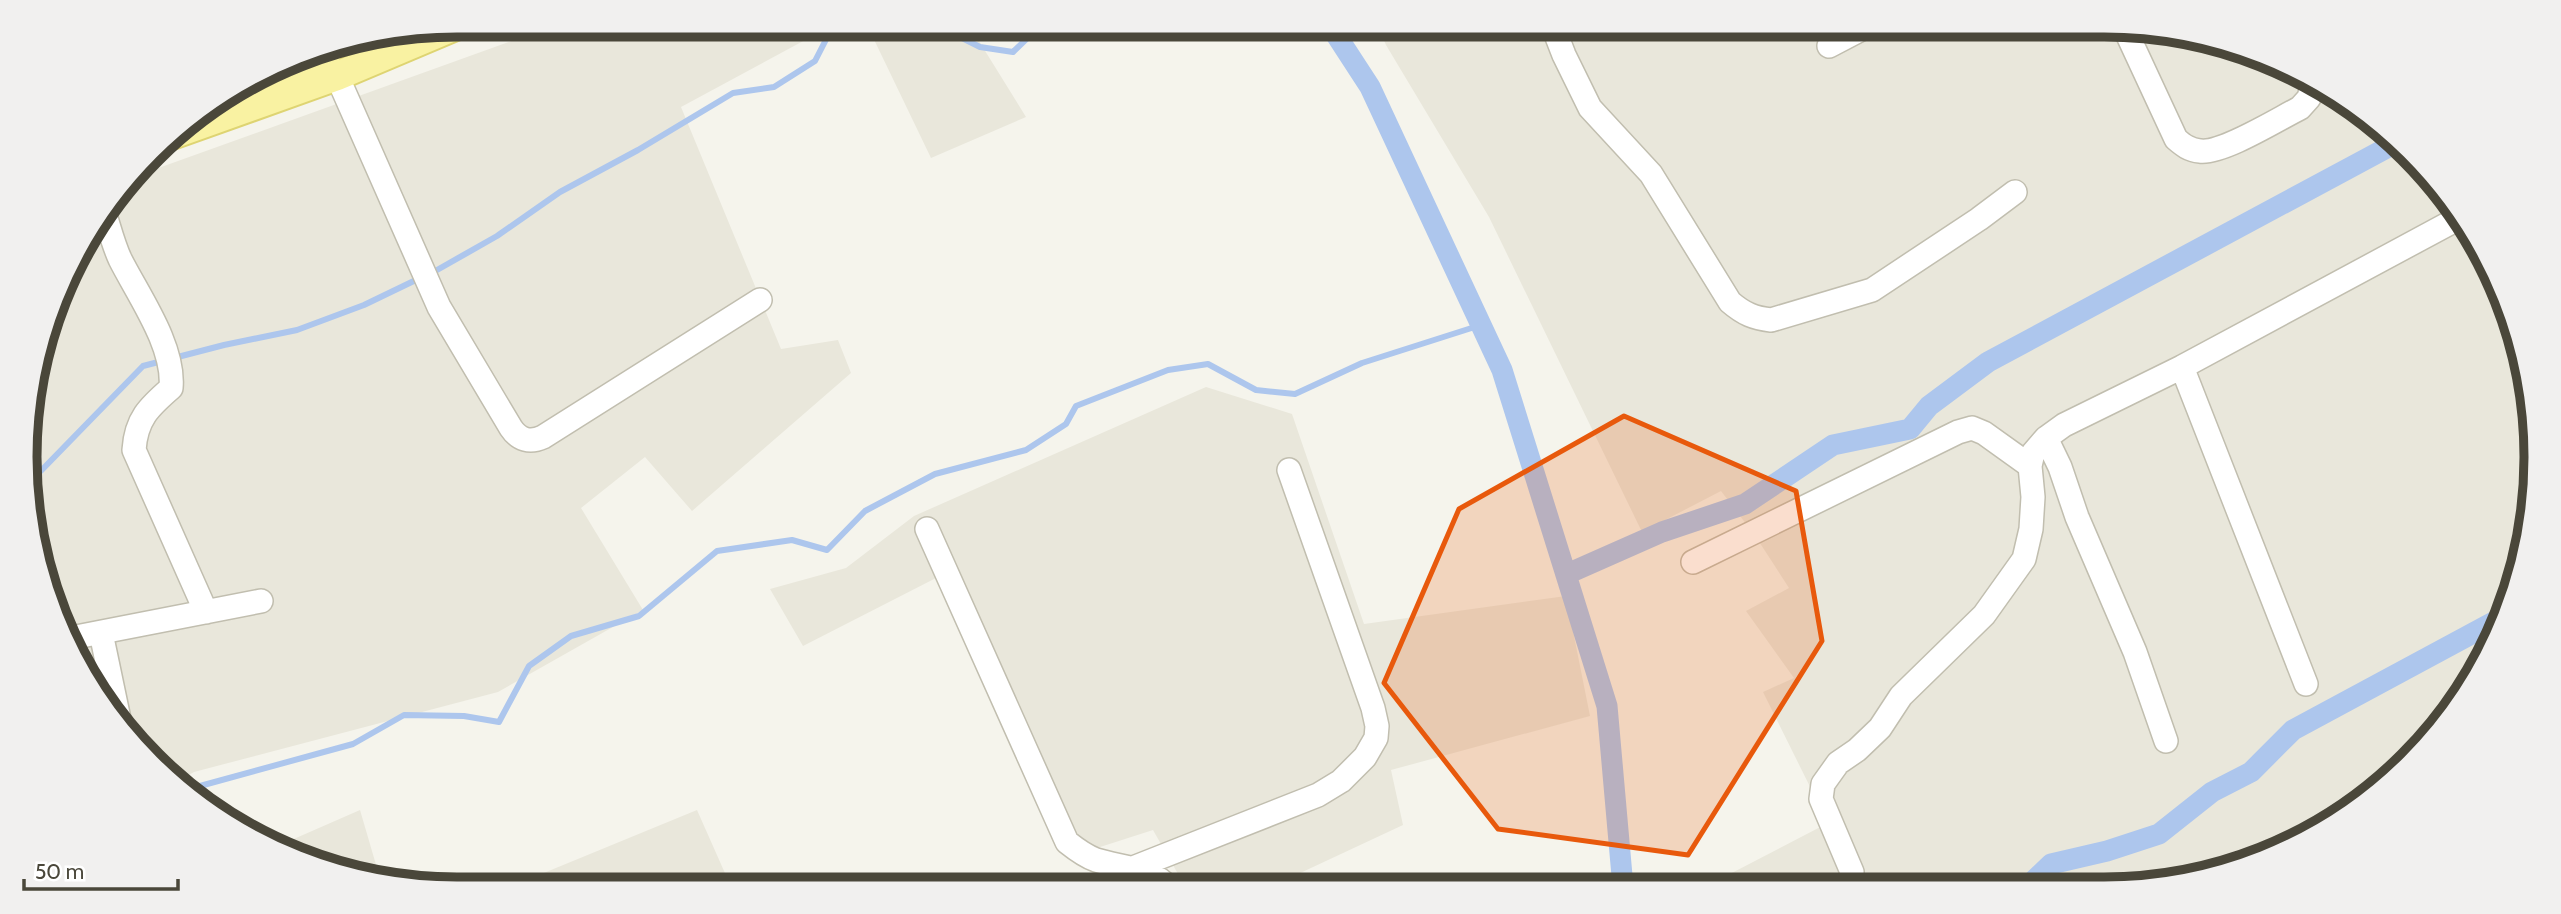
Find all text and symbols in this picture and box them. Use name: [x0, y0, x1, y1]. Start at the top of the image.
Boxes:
scale bar: [24, 848, 178, 892]
text: 50 m: [35, 859, 84, 884]

